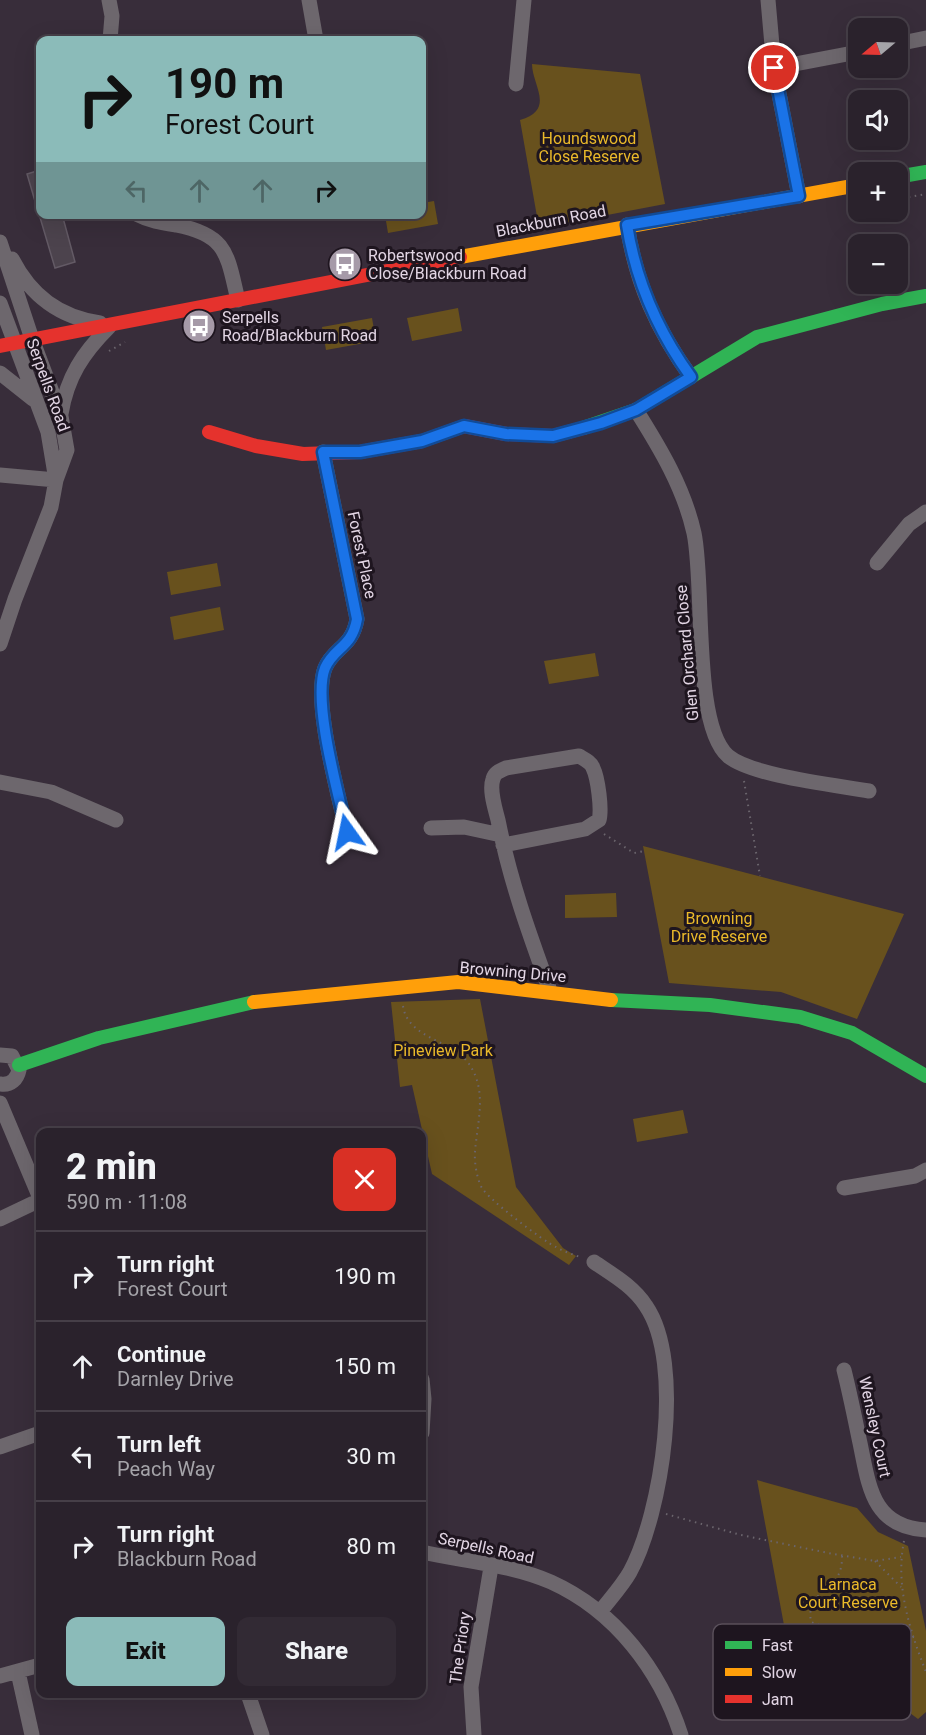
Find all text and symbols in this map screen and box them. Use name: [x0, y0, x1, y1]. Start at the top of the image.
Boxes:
north arrow: [848, 18, 908, 78]
map controls: [848, 18, 908, 294]
pin: [748, 42, 799, 93]
icon: arrive: [757, 51, 790, 84]
text: 190 m: [165, 59, 284, 108]
icon: right: [66, 60, 144, 138]
button: sound: [848, 90, 908, 150]
text: Forest Court: [165, 109, 314, 141]
park label: Houndswood Close Reserve: [539, 129, 639, 166]
button: +: [848, 162, 908, 222]
icon: left: [120, 174, 153, 207]
icon: ahead: [183, 174, 216, 207]
icon: ahead: [246, 174, 279, 207]
icon: right: [309, 174, 342, 207]
street label: Blackburn Road: [494, 201, 608, 241]
button: −: [848, 234, 908, 294]
bus stop icon: Robertswood Close/Blackburn Road: [327, 246, 363, 282]
place label: Robertswood Close/Blackburn Road: [368, 246, 527, 283]
bus stop icon: Serpells Road/Blackburn Road: [181, 308, 217, 344]
place label: Serpells Road/Blackburn Road: [222, 308, 377, 345]
street label: Serpells Road: [22, 336, 74, 434]
street label: Forest Place: [343, 510, 381, 600]
street label: Glen Orchard Close: [672, 584, 702, 722]
position arrow: [315, 800, 379, 864]
park label: Browning Drive Reserve: [671, 909, 767, 946]
street label: Browning Drive: [459, 958, 567, 986]
park label: Pineview Park: [393, 1041, 494, 1060]
text: 2 min: [66, 1146, 157, 1188]
button: close: [333, 1148, 396, 1211]
text: 590 m · 11:08: [66, 1190, 187, 1214]
text: Turn right: [117, 1252, 214, 1277]
icon: right: [66, 1260, 99, 1293]
text: 190 m: [334, 1264, 396, 1289]
text: Forest Court: [117, 1277, 228, 1301]
text: Continue: [117, 1342, 206, 1367]
icon: ahead: [66, 1350, 99, 1383]
text: 150 m: [334, 1354, 396, 1379]
text: Darnley Drive: [117, 1367, 234, 1391]
street label: Wensley Court: [855, 1375, 895, 1479]
text: Turn left: [117, 1432, 201, 1457]
icon: left: [66, 1440, 99, 1473]
text: 30 m: [347, 1444, 396, 1469]
text: Peach Way: [117, 1457, 215, 1481]
text: Turn right: [117, 1522, 214, 1547]
street label: Serpells Road: [436, 1529, 536, 1567]
icon: right: [66, 1530, 99, 1563]
text: 80 m: [347, 1534, 396, 1559]
text: Blackburn Road: [117, 1547, 257, 1571]
park label: Larnaca Court Reserve: [798, 1575, 898, 1612]
street label: The Priory: [446, 1610, 475, 1685]
button: Exit: [66, 1617, 225, 1686]
button: Share: [237, 1617, 396, 1686]
legend: [713, 1624, 911, 1720]
text: Fast: [762, 1636, 793, 1655]
text: Slow: [762, 1663, 797, 1682]
text: Jam: [762, 1690, 794, 1709]

